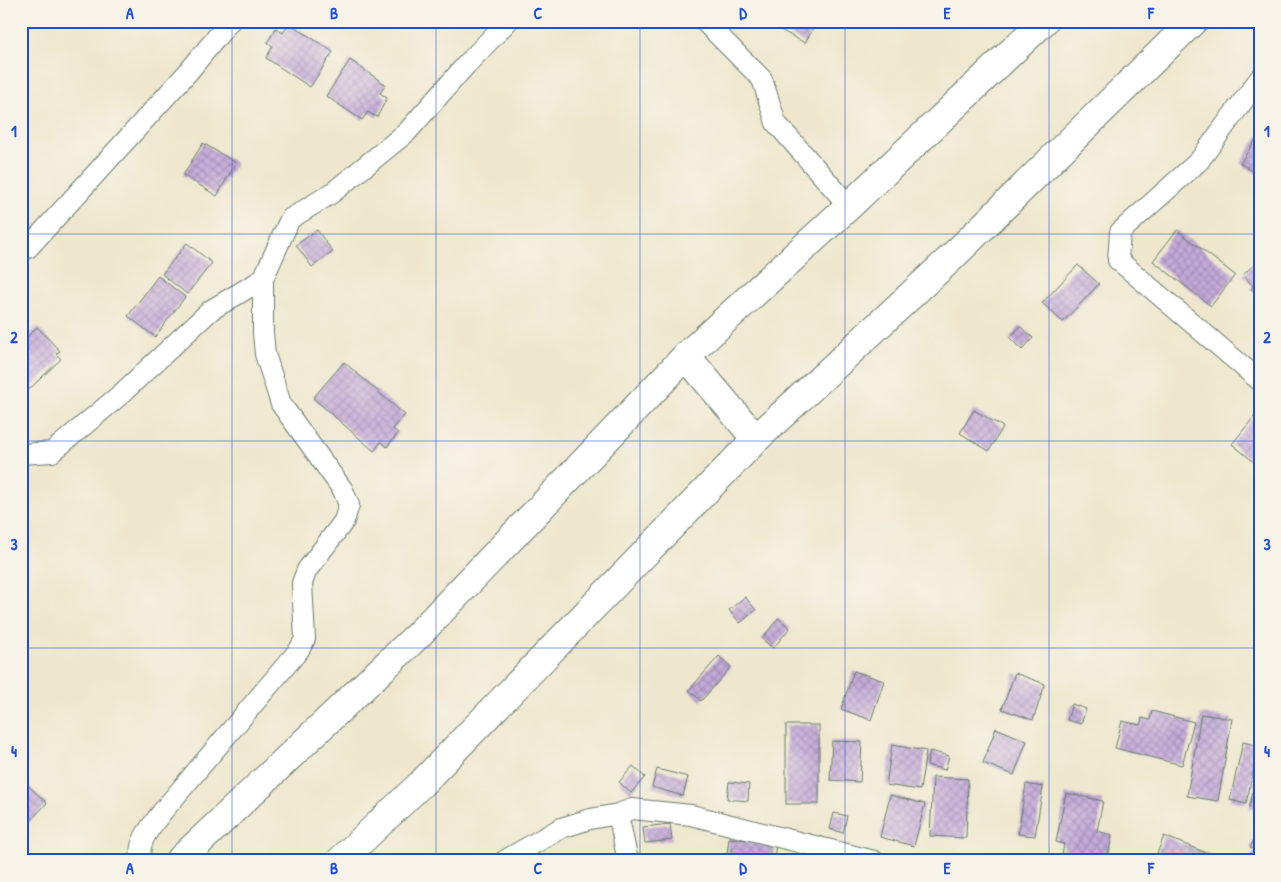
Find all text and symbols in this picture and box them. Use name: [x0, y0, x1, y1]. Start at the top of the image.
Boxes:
text: A: [126, 2, 134, 24]
text: B: [330, 2, 338, 24]
text: C: [534, 2, 543, 24]
text: D: [739, 2, 747, 24]
text: E: [943, 2, 951, 24]
text: F: [1147, 2, 1155, 24]
text: 1: [11, 120, 17, 142]
text: 1: [1264, 120, 1270, 142]
text: 2: [10, 326, 18, 348]
text: 2: [1263, 326, 1271, 348]
text: 3: [10, 533, 18, 555]
text: 3: [1263, 533, 1271, 555]
text: 4: [11, 740, 17, 762]
text: 4: [1264, 740, 1270, 762]
text: A: [126, 857, 134, 879]
text: B: [330, 857, 338, 879]
text: C: [534, 857, 543, 879]
text: D: [739, 857, 747, 879]
text: E: [943, 857, 951, 879]
text: F: [1147, 857, 1155, 879]

